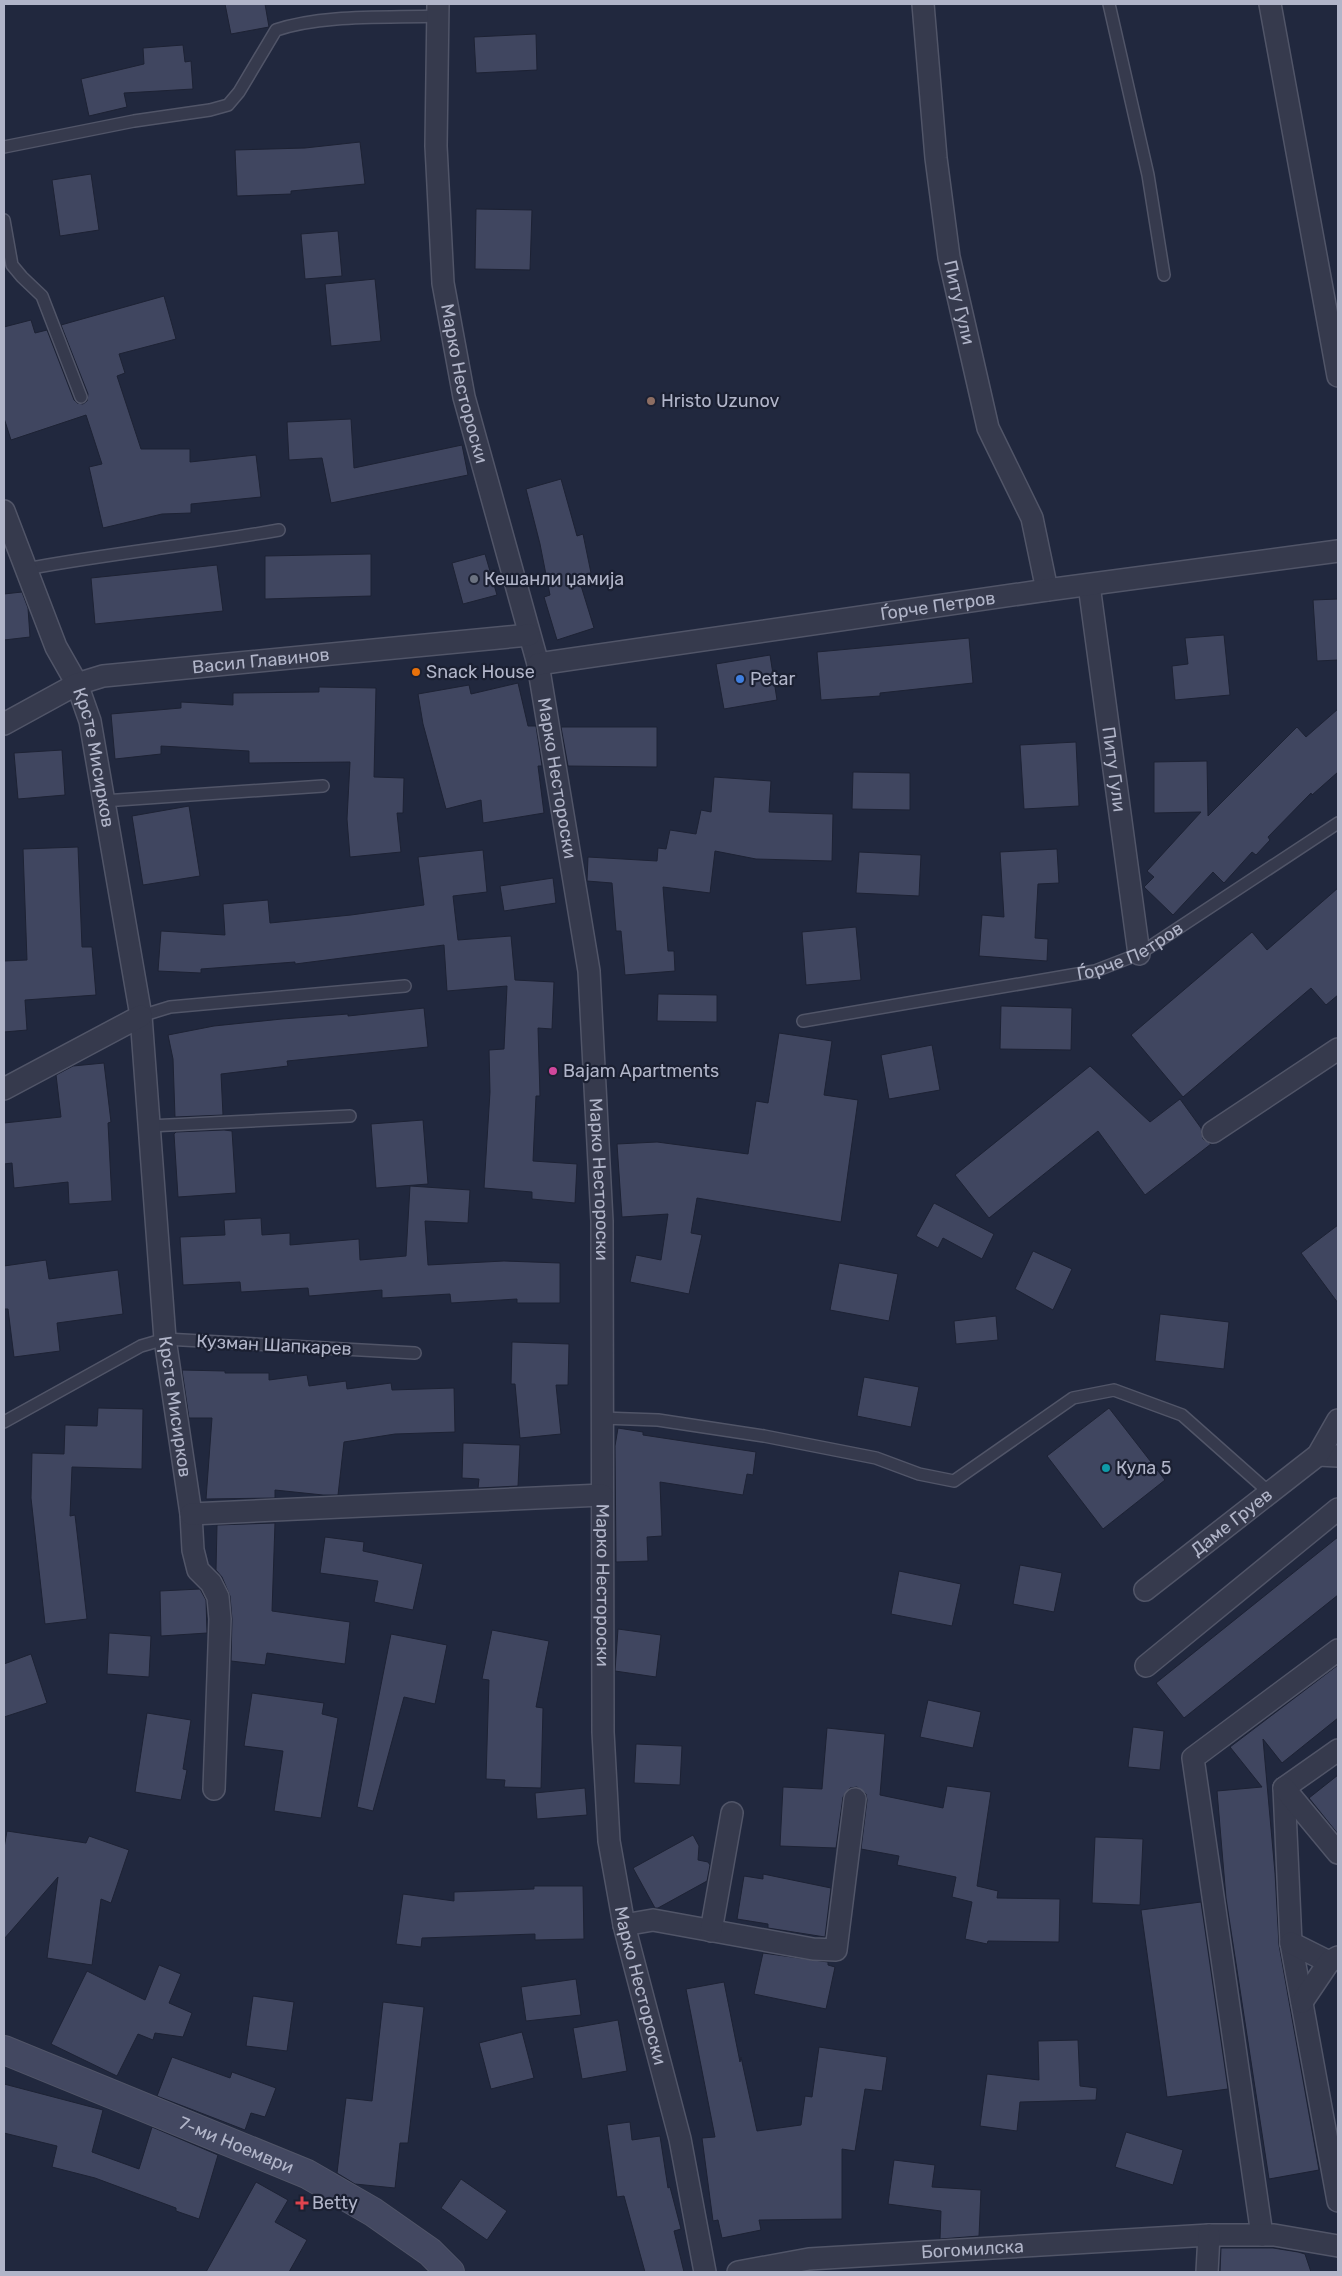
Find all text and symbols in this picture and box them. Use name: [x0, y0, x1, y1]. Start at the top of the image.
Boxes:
street label: Питу Гули: [939, 258, 980, 347]
street label: Марко Нестороски: [436, 302, 493, 466]
place label: Hristo Uzunov: [661, 390, 780, 412]
marker: Hristo Uzunov: [645, 395, 657, 407]
place label: Кешанли џамија: [484, 568, 624, 590]
marker: Кешанли џамија: [468, 573, 480, 585]
street label: Ѓорче Петров: [879, 587, 997, 625]
street label: Васил Главинов: [191, 643, 331, 678]
place label: Snack House: [426, 661, 535, 683]
marker: Snack House: [410, 666, 422, 678]
place label: Petar: [750, 668, 795, 690]
marker: Petar: [734, 673, 746, 685]
street label: Крсте Мисирков: [68, 685, 119, 829]
street label: Марко Нестороски: [533, 696, 581, 860]
street label: Питу Гули: [1097, 725, 1131, 813]
street label: Ѓорче Петров: [1075, 917, 1187, 985]
place label: Bajam Apartments: [563, 1060, 719, 1082]
marker: Bajam Apartments: [547, 1065, 559, 1077]
street label: Марко Нестороски: [585, 1097, 613, 1261]
street label: Кузман Шапкарев: [196, 1330, 352, 1360]
street label: Крсте Мисирков: [154, 1335, 196, 1479]
place label: Кула 5: [1116, 1457, 1171, 1479]
marker: Кула 5: [1100, 1462, 1112, 1474]
street label: Даме Груев: [1187, 1484, 1277, 1561]
street label: Марко Нестороски: [592, 1504, 614, 1667]
street label: Марко Нестороски: [610, 1905, 671, 2067]
street label: 7-ми Ноември: [175, 2112, 297, 2178]
place label: Betty: [312, 2192, 358, 2214]
marker: Betty: [296, 2197, 308, 2209]
street label: Богомилска: [920, 2235, 1025, 2263]

